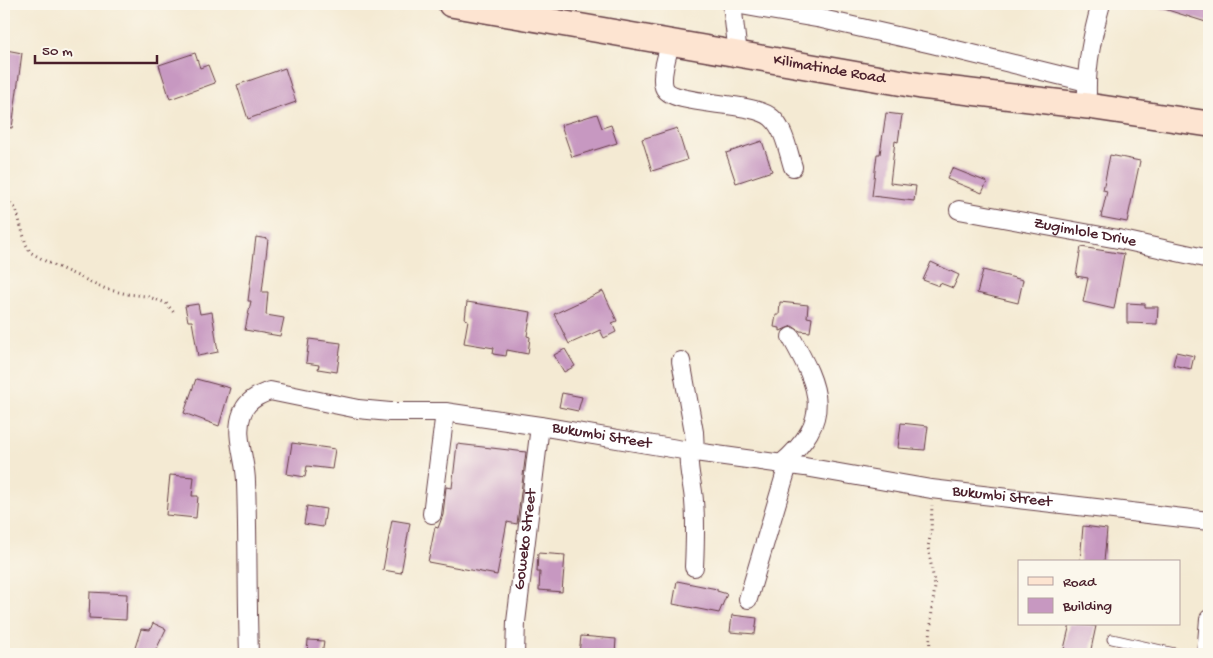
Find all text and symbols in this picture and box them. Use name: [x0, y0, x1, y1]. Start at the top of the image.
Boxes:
scale bar: [35, 32, 158, 64]
text: 50 m: [42, 43, 73, 61]
street label: Kilimatinde Road: [772, 51, 888, 89]
street label: Zugimlole Drive: [1032, 214, 1139, 252]
street label: Bukumbi Street: [550, 419, 654, 454]
street label: Bukumbi Street: [950, 482, 1054, 512]
street label: Goweko Street: [511, 487, 542, 591]
legend: [1018, 560, 1180, 626]
text: Road: [1063, 574, 1097, 592]
text: Building: [1062, 598, 1112, 616]

